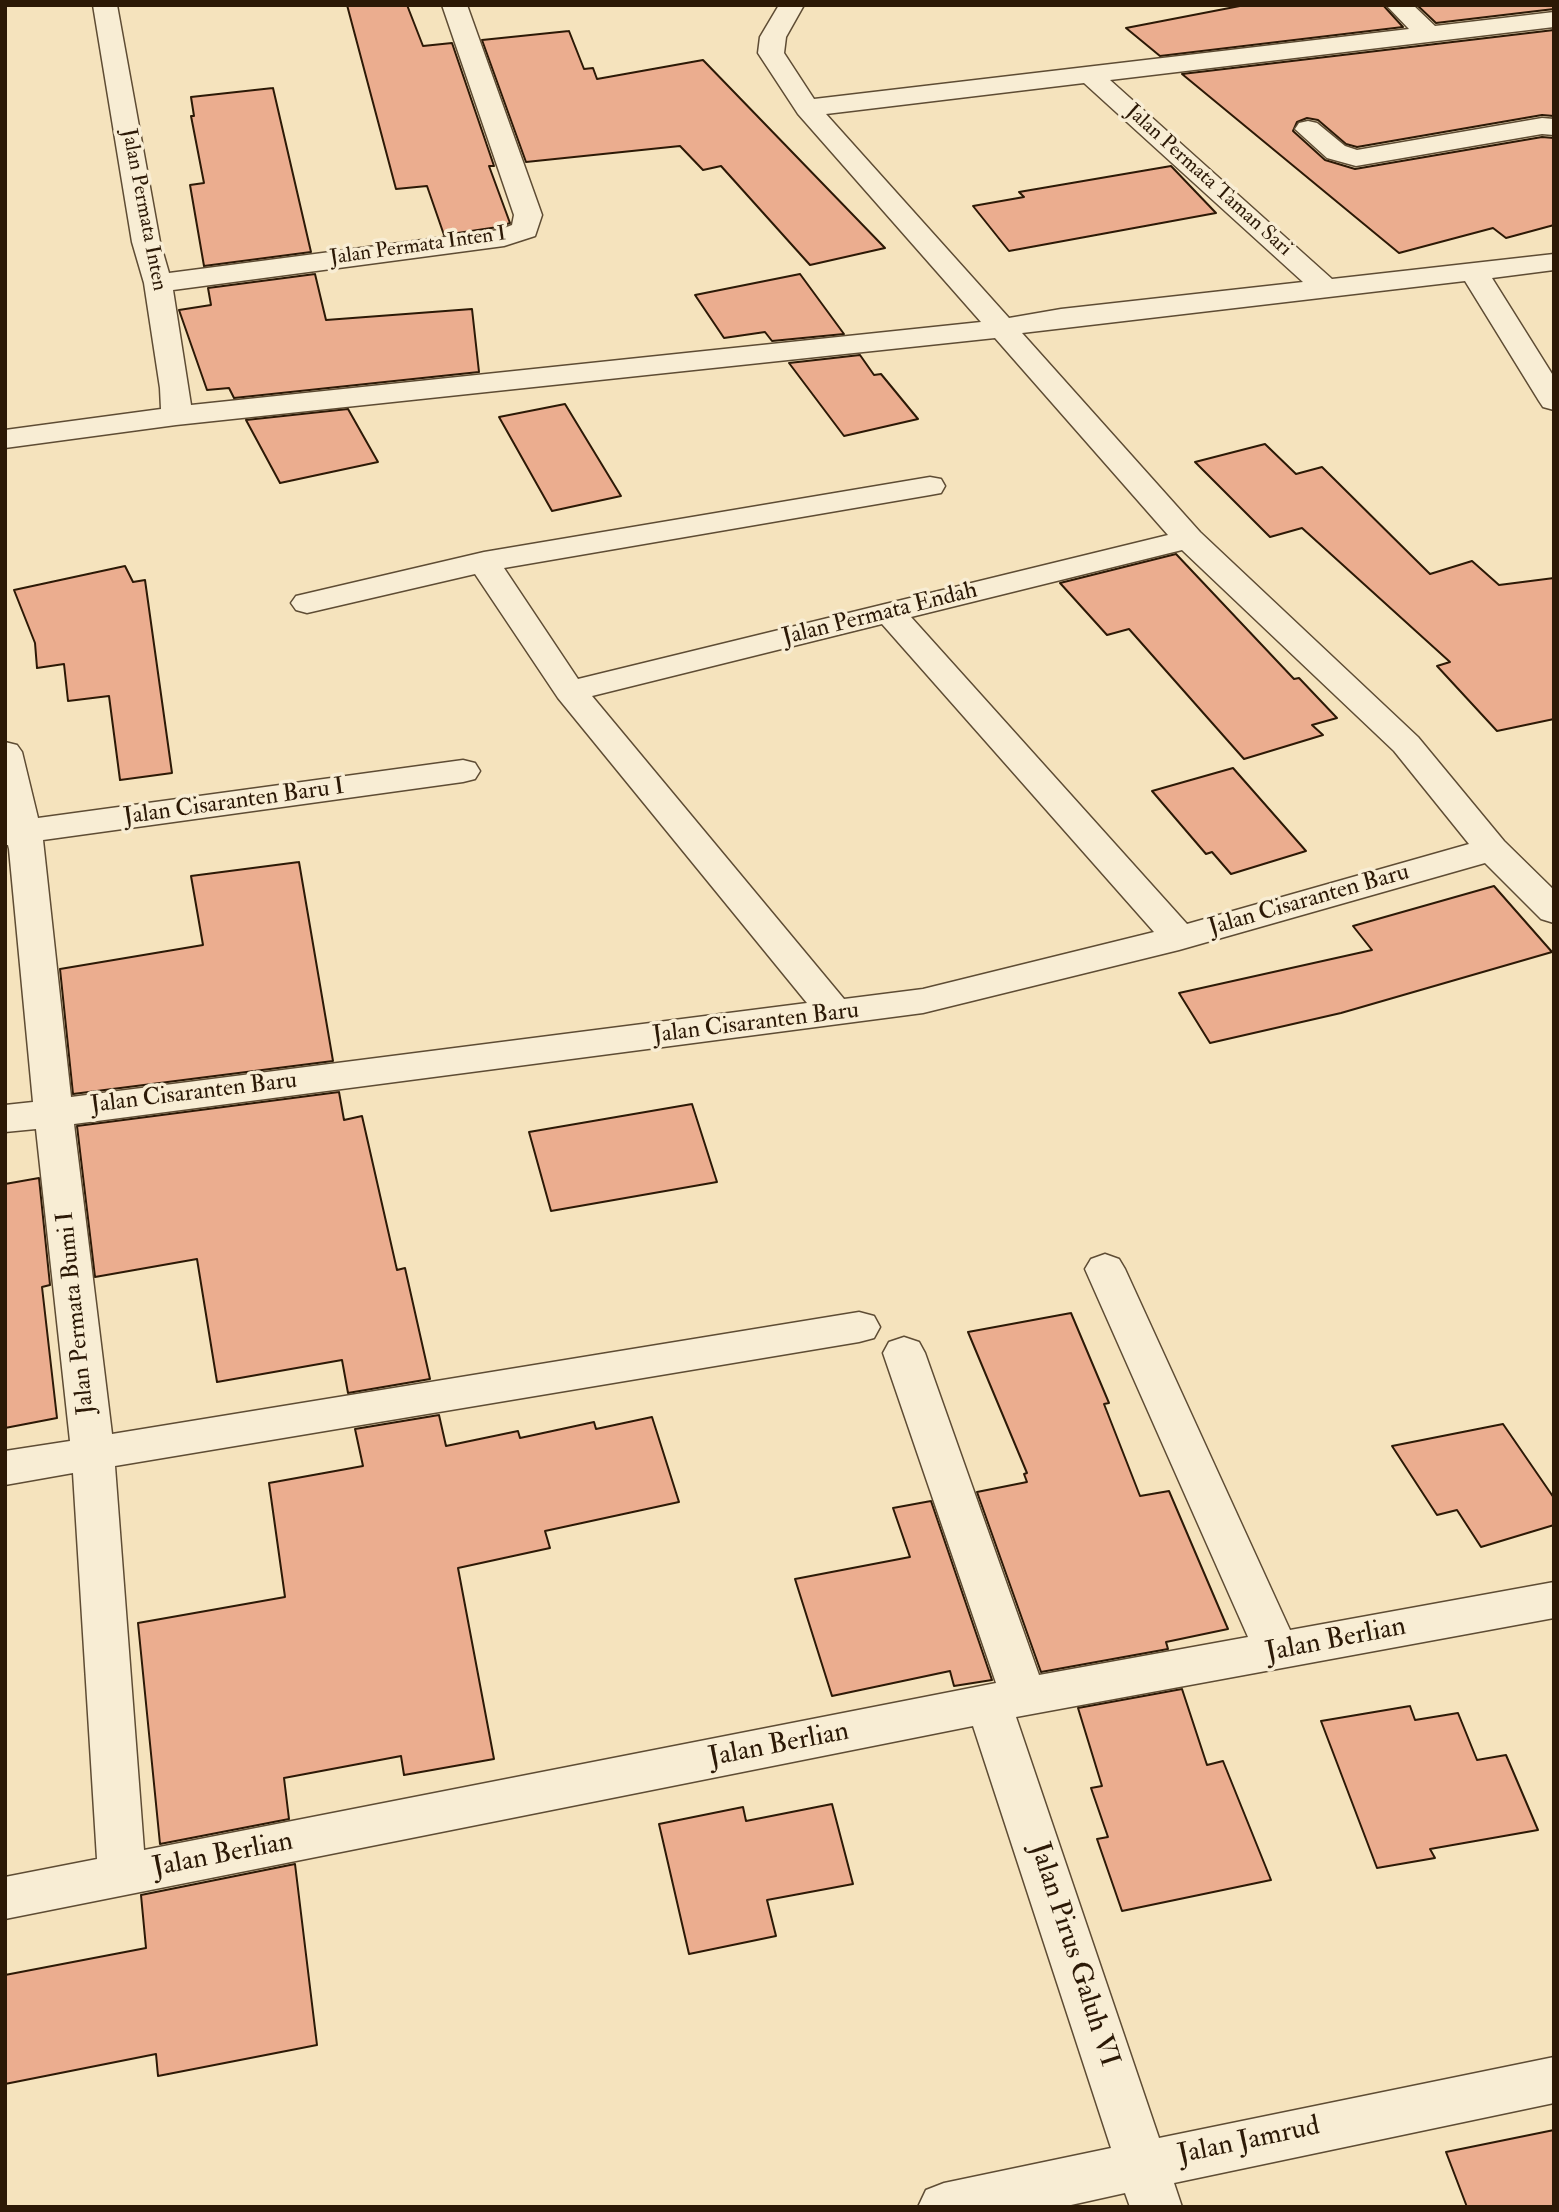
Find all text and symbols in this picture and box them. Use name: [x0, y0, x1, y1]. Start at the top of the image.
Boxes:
street label: Jalan Permata Taman Sari: [1120, 100, 1296, 262]
street label: Jalan Permata Inten: [115, 127, 171, 293]
street label: Jalan Permata Inten I: [328, 222, 508, 272]
street label: Jalan Permata Endah: [780, 577, 980, 653]
street label: Jalan Cisaranten Baru I: [122, 773, 346, 833]
street label: Jalan Cisaranten Baru: [1205, 859, 1413, 943]
street label: Jalan Cisaranten Baru: [651, 997, 861, 1051]
street label: Jalan Cisaranten Baru: [89, 1067, 299, 1121]
street label: Jalan Permata Bumi I: [52, 1210, 102, 1416]
street label: Jalan Berlian: [1263, 1611, 1409, 1671]
street label: Jalan Berlian: [706, 1716, 852, 1776]
street label: Jalan Berlian: [150, 1826, 296, 1886]
street label: Jalan Pirus Galuh VI: [1021, 1839, 1125, 2071]
street label: Jalan Jamrud: [1175, 2111, 1323, 2173]

